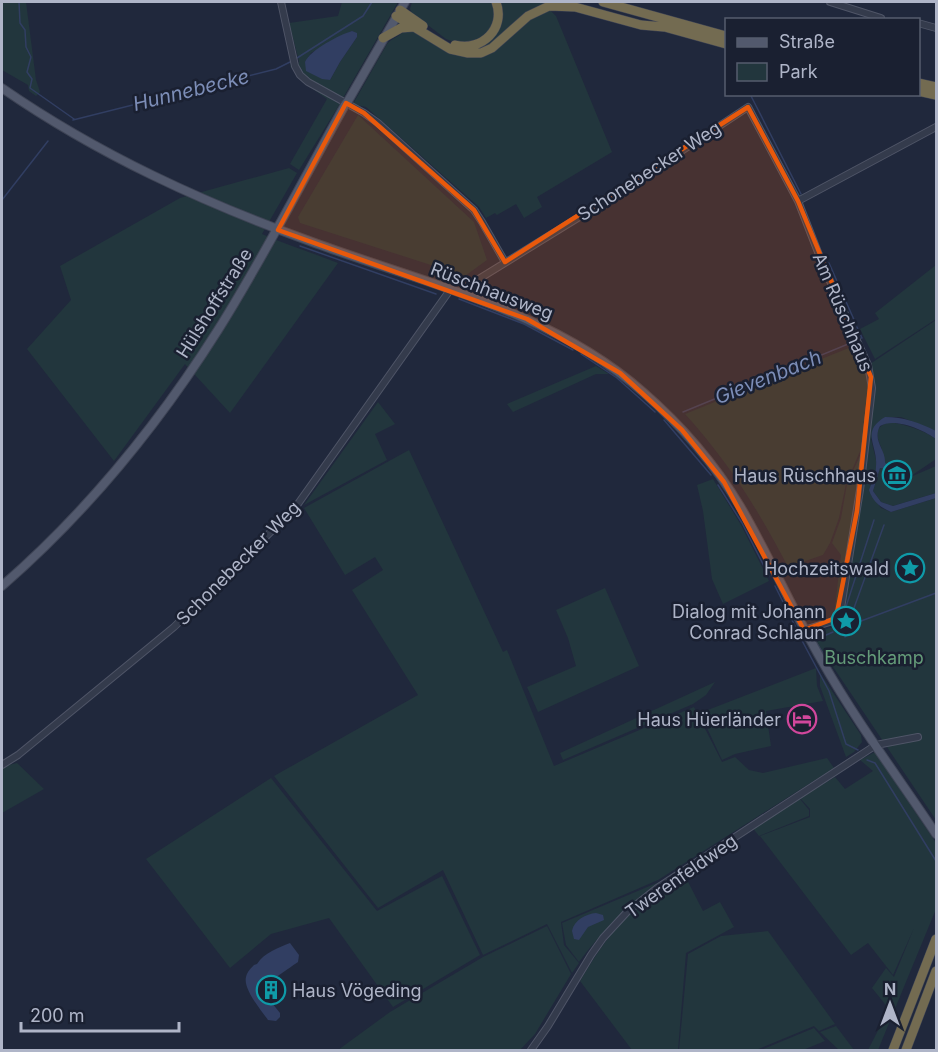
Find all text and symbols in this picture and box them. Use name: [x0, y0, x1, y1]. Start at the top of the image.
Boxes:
legend: [725, 18, 920, 96]
text: Straße: [779, 31, 835, 52]
text: Park: [779, 61, 818, 82]
water label: Hunnebecke: [130, 64, 252, 116]
street label: Schonebecker Weg: [574, 117, 724, 225]
street label: Hülshoffstraße: [172, 244, 256, 362]
street label: Am Rüschhaus: [809, 250, 877, 374]
street label: Rüschhausweg: [428, 258, 556, 324]
water label: Gievenbach: [711, 345, 825, 409]
museum icon: Haus Rüschhaus: [881, 459, 913, 491]
place label: Haus Rüschhaus: [734, 465, 876, 486]
street label: Schonebecker Weg: [172, 497, 304, 629]
place icon: Hochzeitswald: [894, 552, 926, 584]
place label: Hochzeitswald: [764, 558, 889, 579]
place label: Dialog mit Johann Conrad Schlaun: [672, 601, 825, 643]
place icon: Dialog mit Johann Conrad Schlaun: [830, 605, 862, 637]
park label: Buschkamp: [824, 647, 924, 668]
hotel icon: Haus Hüerländer: [786, 703, 818, 735]
place label: Haus Hüerländer: [637, 709, 781, 730]
street label: Twerenfeldweg: [621, 830, 741, 922]
building icon: Haus Vögeding: [255, 974, 287, 1006]
north arrow: [860, 974, 920, 1034]
text: N: [884, 979, 896, 999]
place label: Haus Vögeding: [292, 980, 422, 1001]
scale bar: [21, 995, 178, 1033]
text: 200 m: [30, 1005, 85, 1026]

